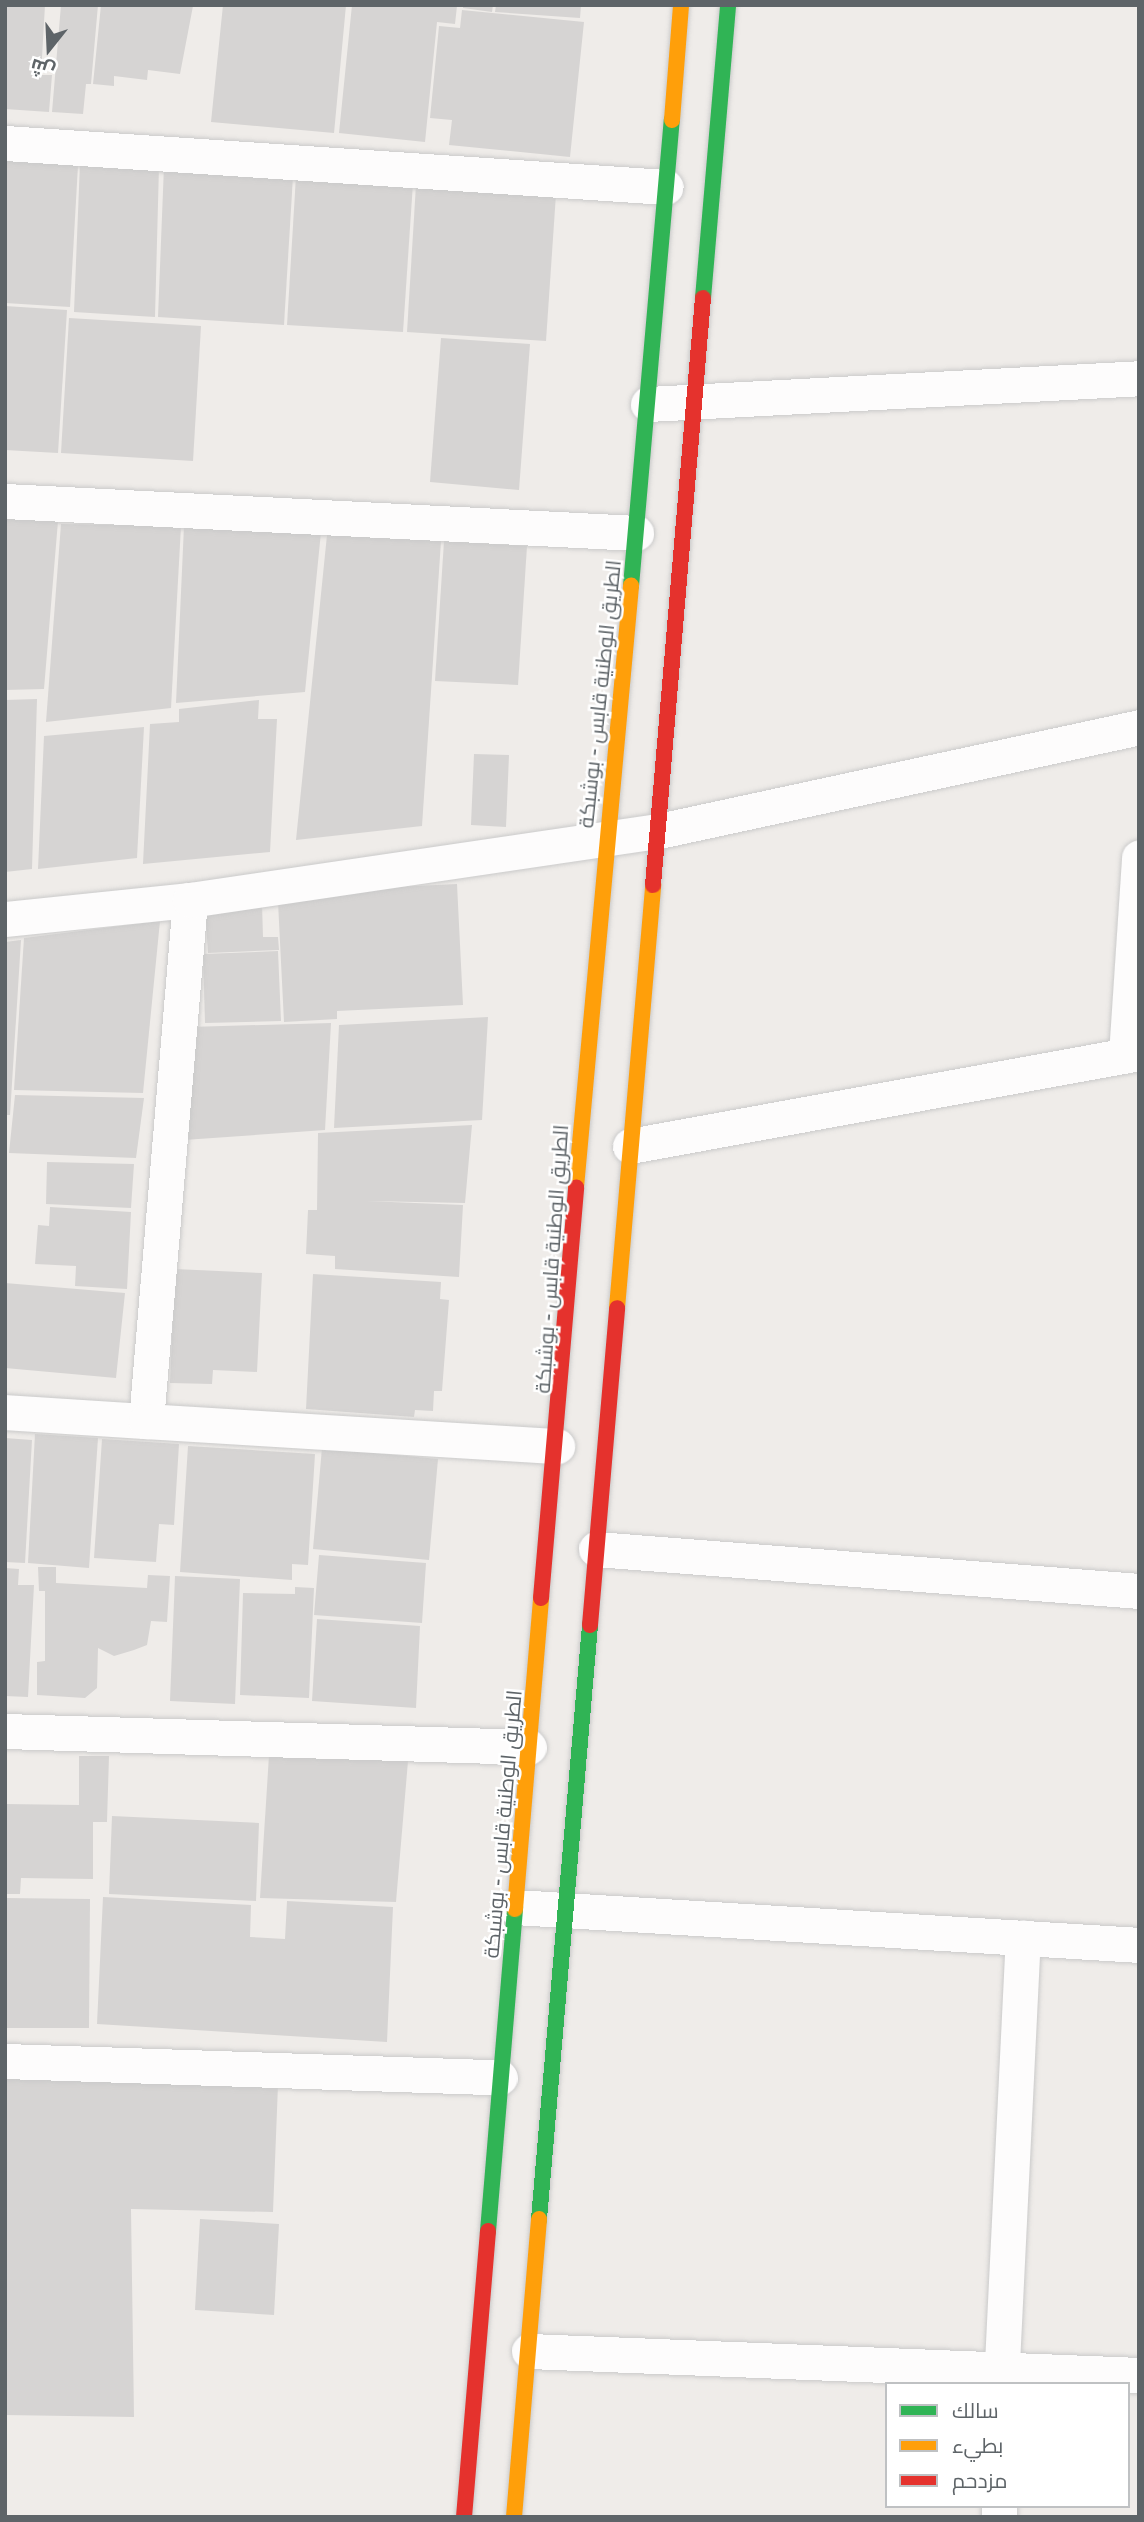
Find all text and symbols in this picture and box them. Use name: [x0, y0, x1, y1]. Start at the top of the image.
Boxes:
north arrow: [14, 14, 84, 84]
text: ش: [27, 54, 58, 84]
street label: الطريق الوطنية قابس - بوشبكة: [572, 559, 626, 829]
street label: الطريق الوطنية قابس - بوشبكة: [529, 1124, 573, 1394]
street label: الطريق الوطنية قابس - بوشبكة: [478, 1689, 526, 1959]
legend: [885, 2382, 1130, 2508]
text: سالك: [952, 2396, 999, 2424]
text: بطيء: [952, 2431, 1003, 2459]
text: مزدحم: [952, 2466, 1007, 2494]

